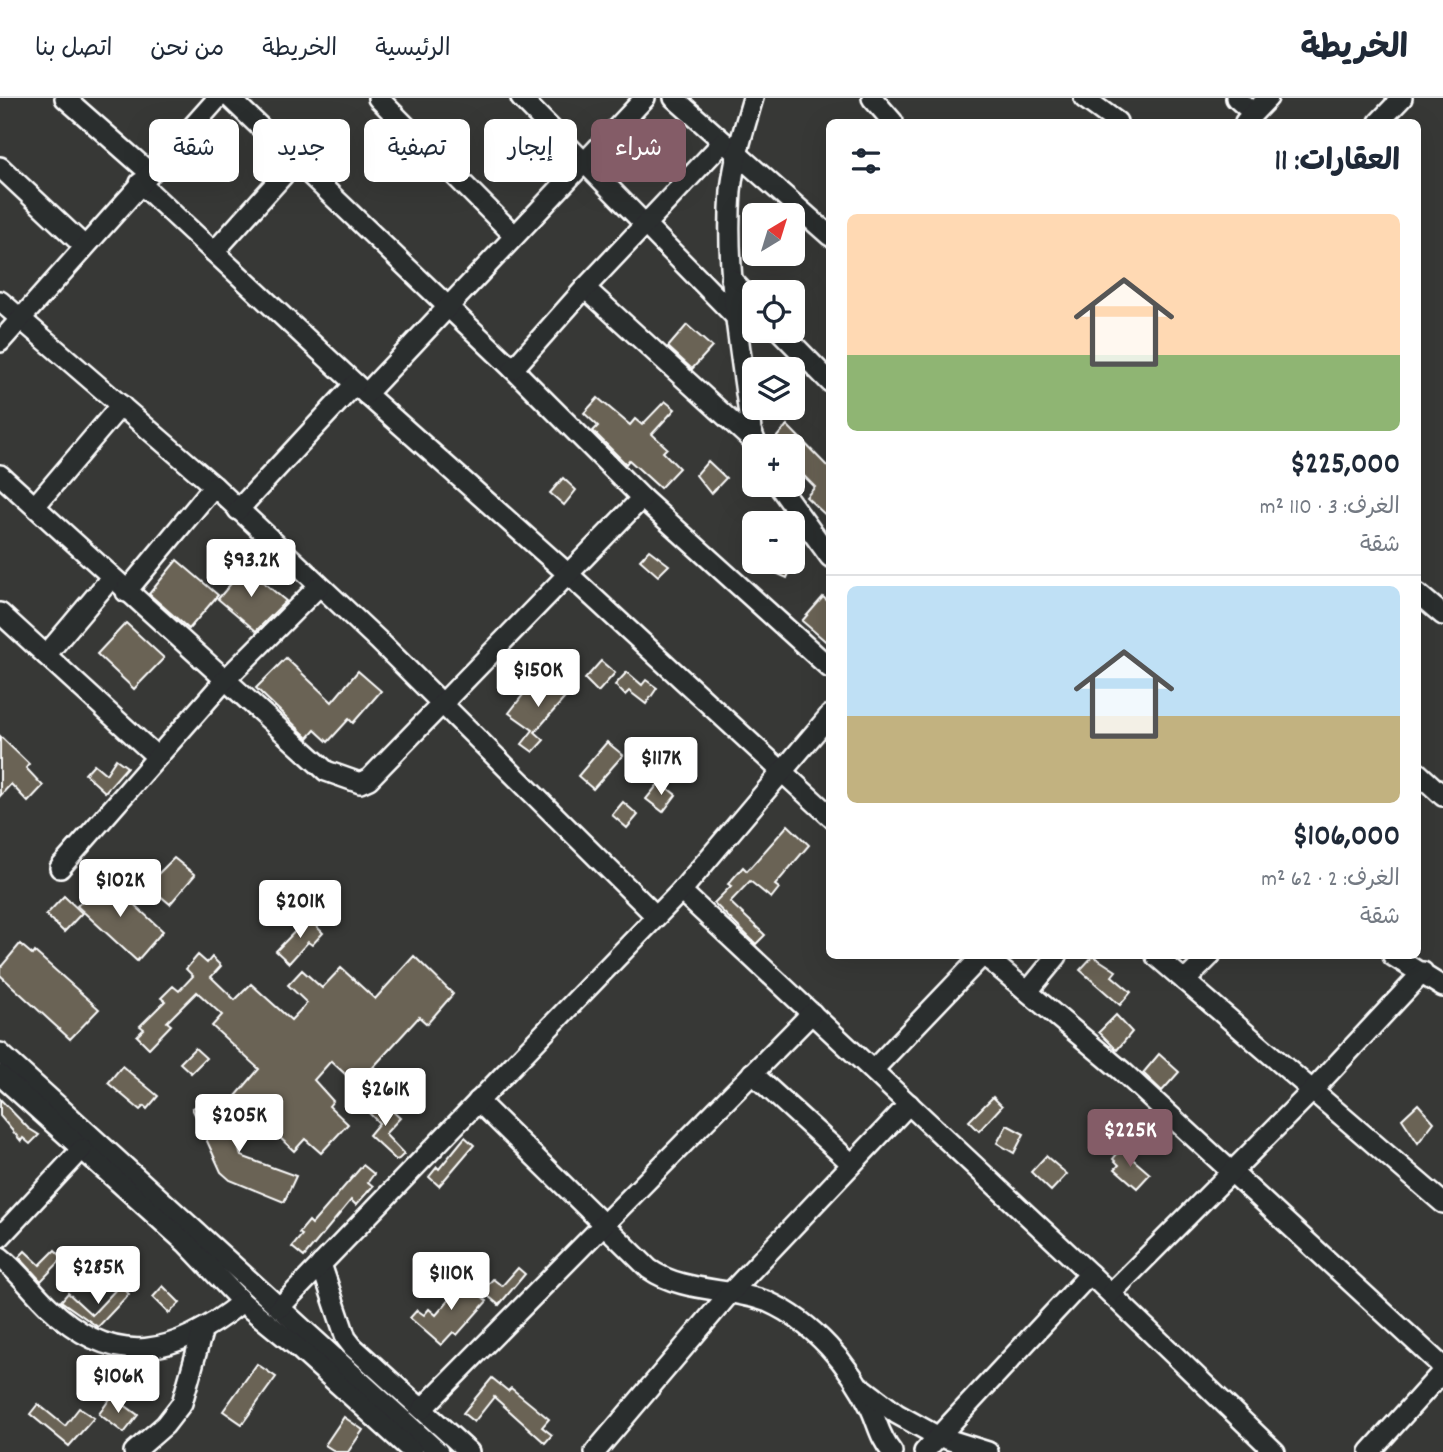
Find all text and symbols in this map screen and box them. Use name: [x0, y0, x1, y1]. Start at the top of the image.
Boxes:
text: الخريطة: [1301, 27, 1408, 74]
text: اتصل بنا: [35, 33, 112, 67]
text: من نحن: [150, 33, 224, 67]
text: الخريطة: [262, 33, 337, 67]
text: الرئيسية: [375, 33, 451, 67]
chip: شقة: [149, 119, 239, 182]
chip: جديد: [253, 119, 350, 182]
chip: تصفية: [364, 119, 470, 182]
chip: إيجار: [484, 119, 577, 182]
chip: شراء: [591, 119, 686, 182]
icon: filters: [847, 142, 885, 180]
text: العقارات: 11: [1275, 142, 1400, 185]
north arrow: [742, 203, 805, 266]
map controls: [742, 203, 805, 574]
icon: home: [1061, 259, 1187, 385]
button: locate: [742, 280, 805, 343]
button: layers: [742, 357, 805, 420]
button: +: [742, 434, 805, 497]
text: $225,000: [1290, 445, 1400, 488]
text: الغرف: 3 · 110 m²: [1260, 492, 1400, 525]
button: −: [742, 511, 805, 574]
text: شقة: [1360, 530, 1400, 563]
pin: $93.2K: [194, 540, 308, 599]
text: $93.2K: [223, 545, 279, 578]
icon: home: [1061, 631, 1187, 757]
pin: $150K: [489, 650, 587, 709]
text: $150K: [513, 655, 563, 688]
pin: $117K: [612, 738, 710, 797]
text: $117K: [640, 743, 682, 776]
text: $106,000: [1292, 817, 1400, 860]
pin: $102K: [71, 860, 169, 919]
text: الغرف: 2 · 62 m²: [1261, 864, 1400, 897]
text: $102K: [95, 865, 145, 898]
pin: $201K: [251, 880, 349, 940]
text: $201K: [275, 886, 325, 919]
text: شقة: [1360, 902, 1400, 935]
pin: $261K: [336, 1068, 434, 1128]
text: $261K: [361, 1074, 409, 1107]
pin: $205K: [190, 1094, 288, 1154]
text: $205K: [211, 1100, 267, 1133]
pin: $225K: [1081, 1110, 1179, 1169]
text: $225K: [1103, 1115, 1157, 1148]
pin: $285K: [49, 1246, 147, 1306]
text: $285K: [72, 1252, 124, 1285]
pin: $110K: [402, 1252, 500, 1312]
text: $110K: [429, 1258, 473, 1291]
pin: $106K: [69, 1356, 167, 1415]
text: $106K: [92, 1361, 144, 1394]

